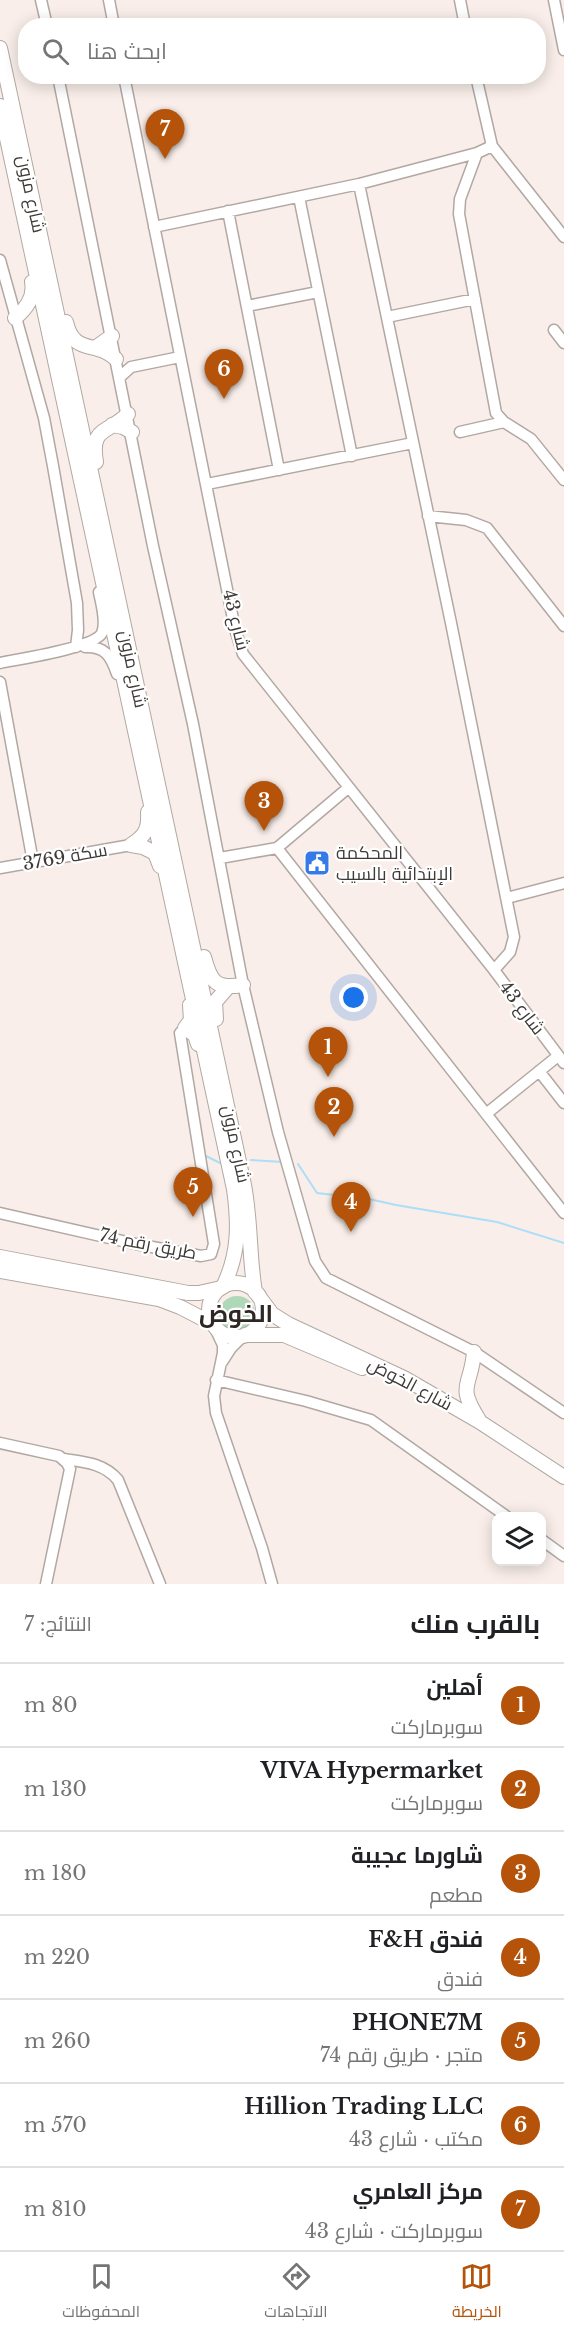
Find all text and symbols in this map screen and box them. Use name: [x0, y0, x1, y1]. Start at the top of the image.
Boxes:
search box: [18, 18, 546, 84]
icon: search: [39, 35, 72, 68]
text: ابحث هنا: [87, 38, 167, 65]
pin: 7: [146, 110, 184, 159]
street label: شارع مزون: [11, 153, 50, 235]
pin: 6: [204, 350, 244, 399]
street label: شارع 43: [217, 587, 254, 653]
street label: شارع مزون: [113, 628, 152, 710]
pin: 3: [244, 782, 284, 831]
street label: سكة 3769: [21, 839, 109, 875]
place label: المحكمة الإبتدائية بالسيب: [336, 842, 453, 885]
public building icon: المحكمة الإبتدائية بالسيب: [302, 848, 332, 878]
street label: شارع 43: [494, 977, 549, 1040]
your location: [339, 983, 368, 1012]
pin: 1: [308, 1028, 348, 1077]
pin: 2: [314, 1088, 354, 1137]
street label: شارع مزون: [216, 1103, 255, 1185]
pin: 5: [174, 1168, 212, 1217]
pin: 4: [332, 1182, 370, 1232]
street label: طريق رقم 74: [98, 1224, 198, 1265]
district label: الخوض: [199, 1299, 273, 1328]
street label: شارع الخوض: [364, 1353, 456, 1416]
map controls: [492, 1512, 546, 1566]
button: layers: [492, 1512, 546, 1566]
text: بالقرب منك: [410, 1608, 540, 1640]
text: النتائج: 7: [24, 1612, 92, 1636]
text: أهلين: [427, 1674, 483, 1701]
text: 80 m: [24, 1693, 78, 1717]
text: 1: [516, 1693, 525, 1717]
text: سوبرماركت: [391, 1715, 483, 1739]
text: VIVA Hypermarket: [261, 1757, 483, 1784]
text: 130 m: [24, 1777, 87, 1801]
text: 2: [514, 1777, 527, 1801]
text: سوبرماركت: [391, 1791, 483, 1815]
text: شاورما عجيبة: [351, 1842, 483, 1869]
text: 180 m: [24, 1861, 87, 1885]
text: 3: [514, 1861, 527, 1885]
text: مطعم: [429, 1883, 483, 1907]
text: فندق F&H: [368, 1926, 483, 1953]
text: 220 m: [24, 1945, 90, 1969]
text: 4: [514, 1945, 527, 1969]
text: فندق: [437, 1967, 483, 1991]
text: PHONE7M: [352, 2009, 483, 2036]
text: 260 m: [24, 2029, 91, 2053]
text: 5: [515, 2029, 526, 2053]
text: متجر · طريق رقم 74: [320, 2043, 483, 2067]
text: Hillion Trading LLC: [244, 2093, 483, 2120]
text: 570 m: [24, 2113, 87, 2137]
text: 6: [514, 2113, 527, 2137]
text: مكتب · شارع 43: [349, 2127, 483, 2151]
text: مركز العامري: [353, 2178, 483, 2205]
text: 810 m: [24, 2197, 87, 2221]
text: 7: [515, 2197, 526, 2221]
text: سوبرماركت · شارع 43: [305, 2219, 483, 2243]
tab: المحفوظات: [62, 2260, 140, 2326]
tab: الاتجاهات: [264, 2260, 328, 2326]
tab: الخريطة: [452, 2260, 502, 2326]

